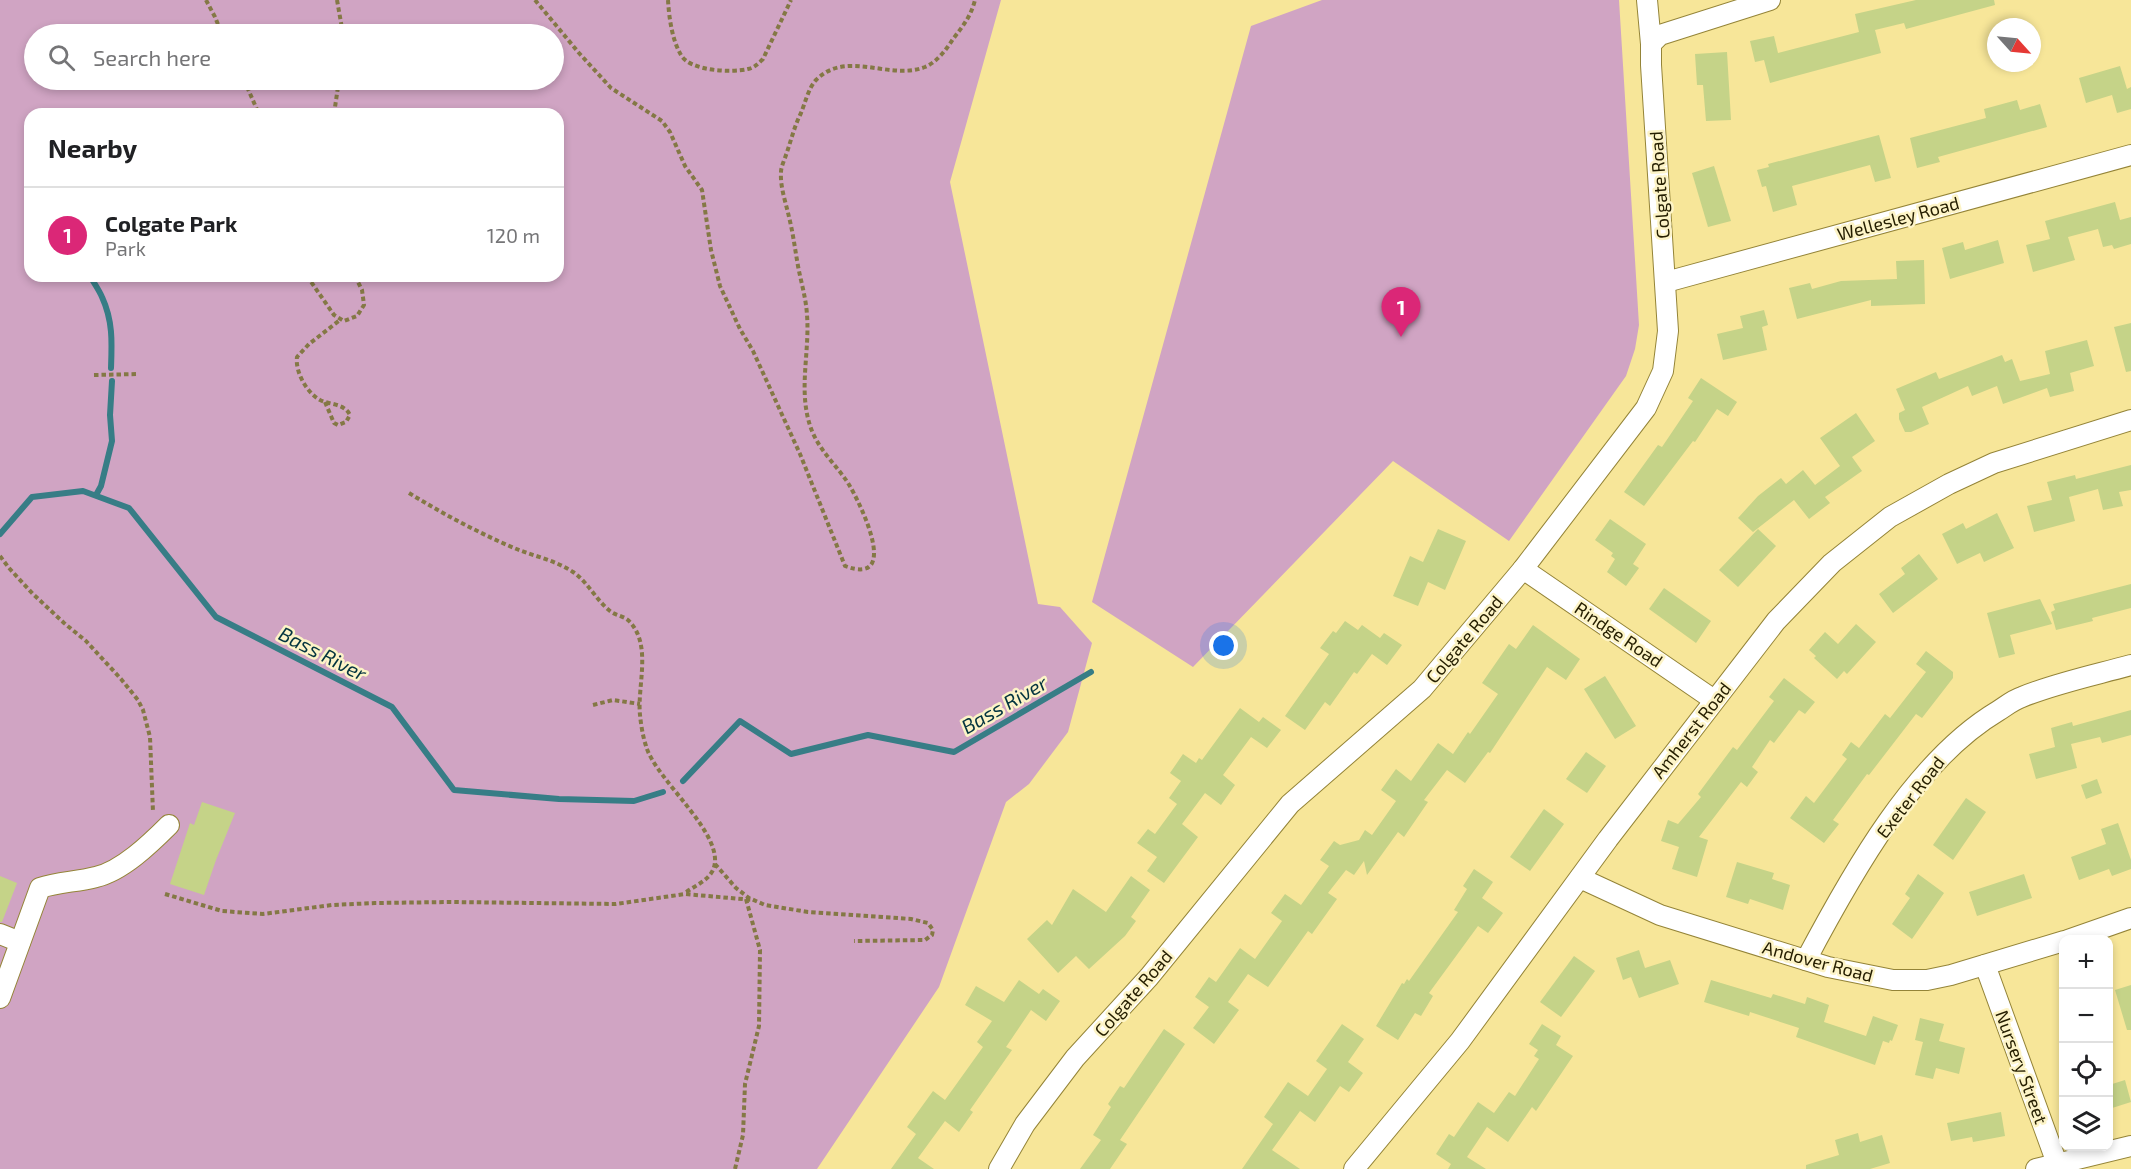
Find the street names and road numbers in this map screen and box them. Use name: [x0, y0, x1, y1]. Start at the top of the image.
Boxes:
street label: Colgate Road: [1644, 131, 1674, 239]
street label: Wellesley Road: [1835, 191, 1961, 245]
street label: Colgate Road: [1421, 591, 1507, 687]
street label: Rindge Road: [1571, 597, 1667, 671]
street label: Amherst Road: [1647, 678, 1735, 782]
street label: Exeter Road: [1871, 752, 1949, 842]
street label: Andover Road: [1760, 936, 1876, 986]
street label: Colgate Road: [1089, 945, 1177, 1041]
street label: Nursery Street: [1991, 1007, 2053, 1127]

